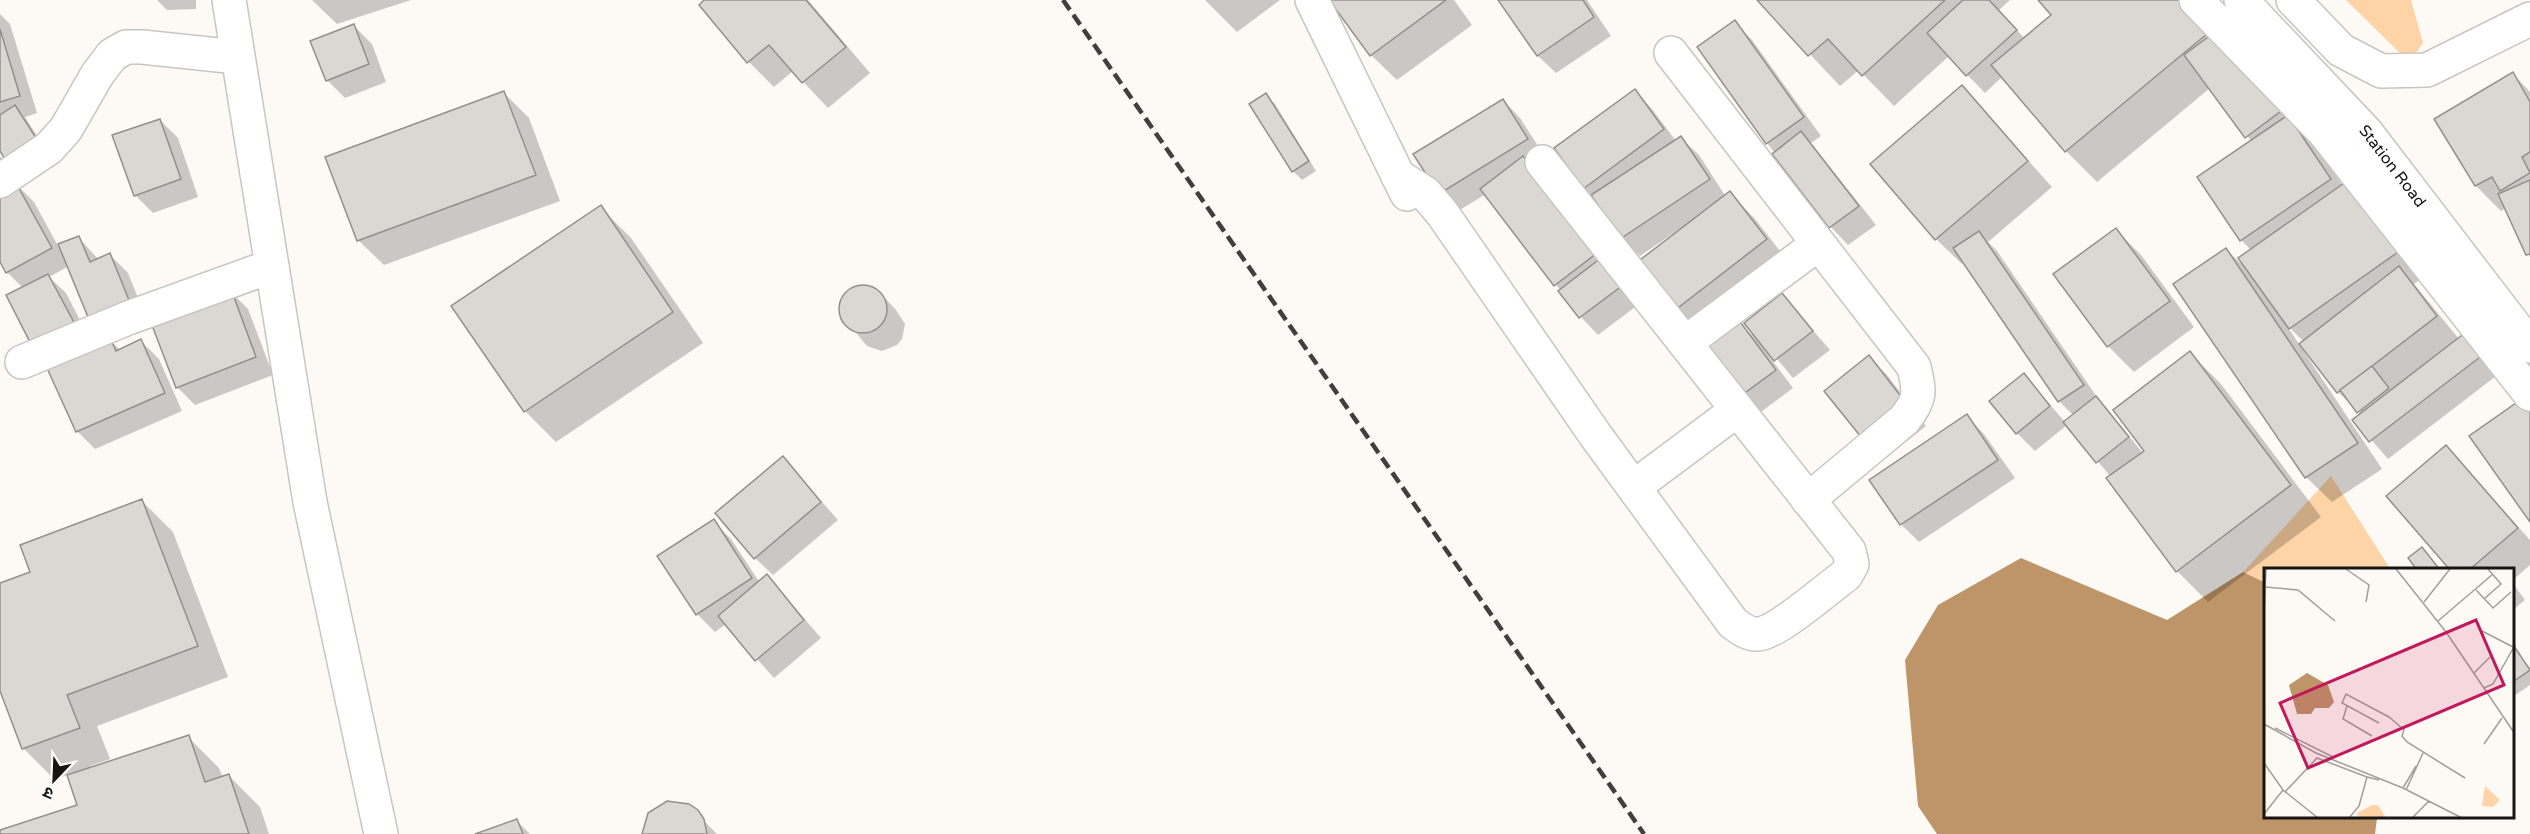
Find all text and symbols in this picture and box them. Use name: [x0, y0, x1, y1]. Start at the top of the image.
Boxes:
street label: Station Road: [2355, 121, 2430, 211]
inset map: [2264, 568, 2515, 819]
north arrow: [24, 750, 84, 810]
text: उ: [40, 782, 57, 804]

